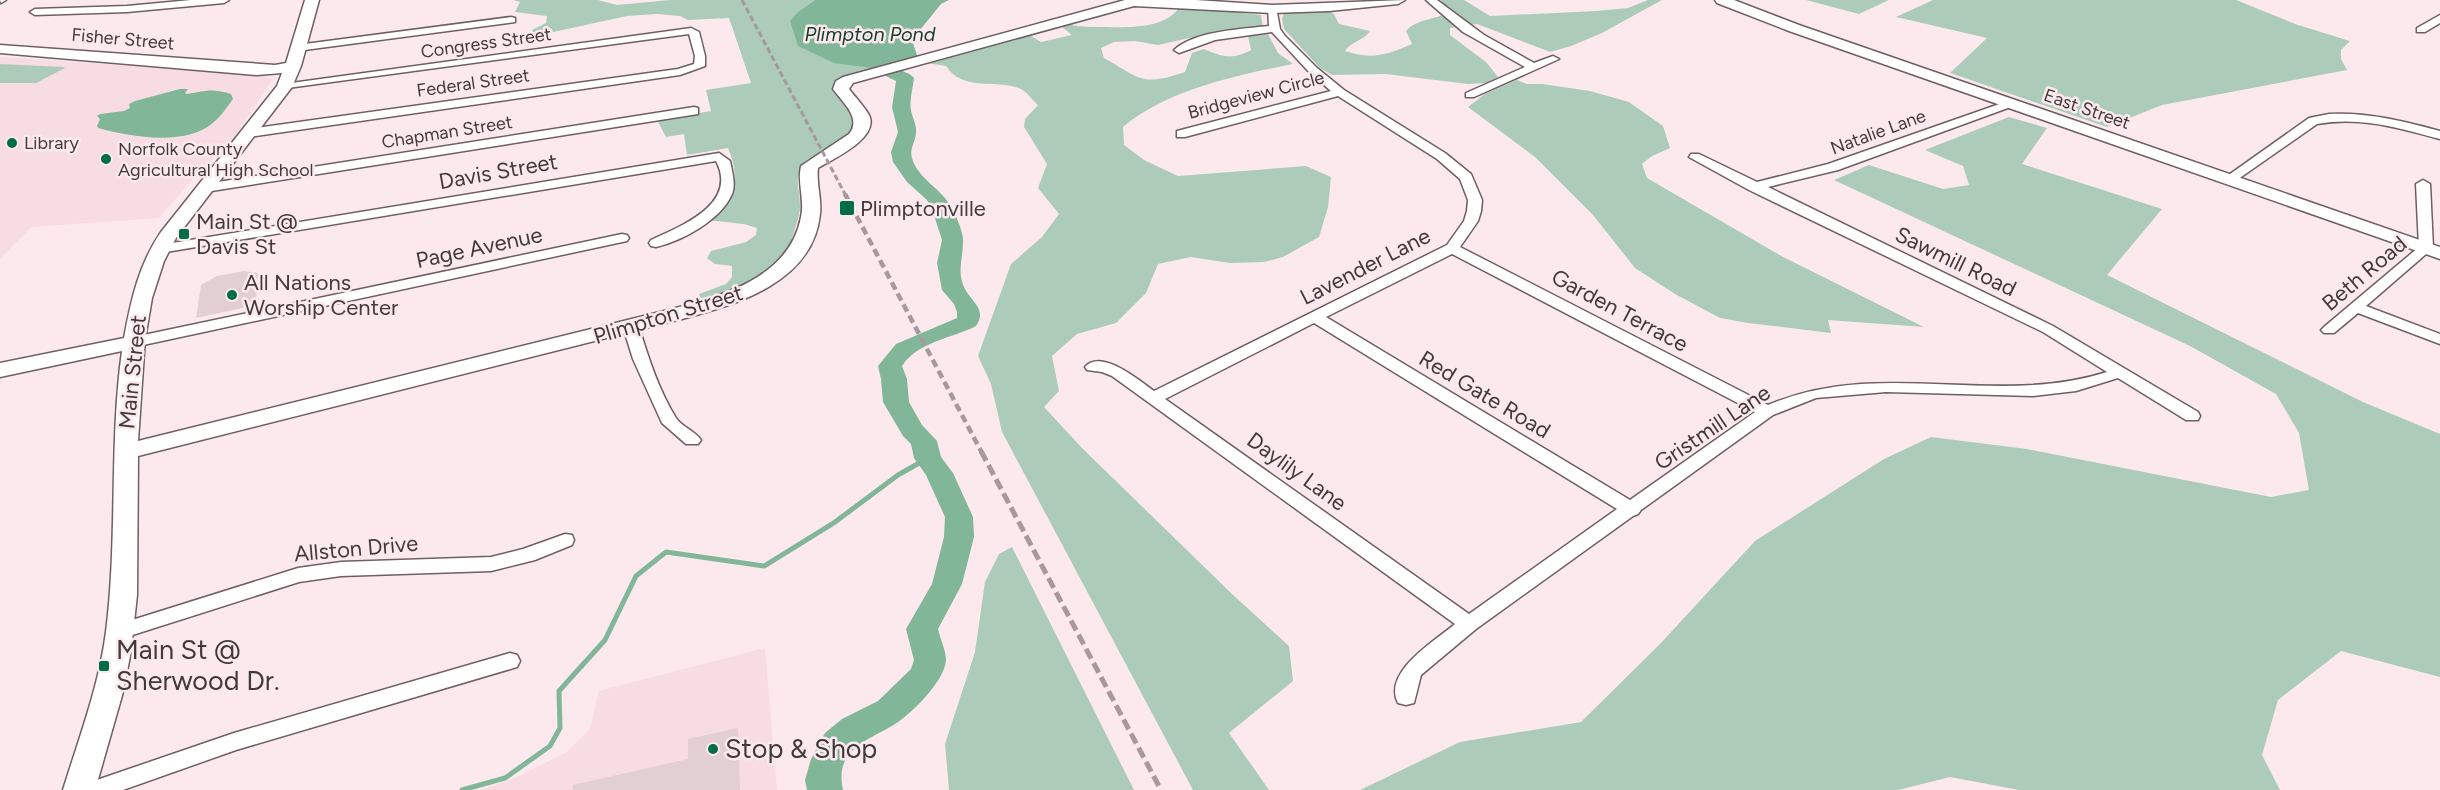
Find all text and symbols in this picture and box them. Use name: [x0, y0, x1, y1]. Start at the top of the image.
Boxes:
water label: Plimpton Pond: [805, 22, 936, 46]
street label: Congress Street: [419, 23, 553, 63]
street label: Fisher Street: [71, 24, 176, 54]
street label: Federal Street: [415, 64, 531, 102]
street label: Bridgeview Circle: [1185, 66, 1327, 124]
street label: East Street: [2041, 84, 2133, 134]
street label: Natalie Lane: [1827, 105, 1929, 159]
street label: Chapman Street: [380, 111, 514, 153]
place label: Library: [24, 132, 79, 154]
marker: Library: [5, 136, 19, 150]
place label: Norfolk County Agricultural High School: [118, 138, 314, 181]
street label: Davis Street: [437, 148, 560, 195]
marker: Norfolk County Agricultural High School: [99, 152, 113, 166]
place label: Plimptonville: [860, 195, 986, 222]
marker: Plimptonville: [838, 199, 856, 217]
place label: Main St @ Davis St: [196, 208, 298, 260]
street label: Page Avenue: [413, 221, 545, 274]
street label: Sawmill Road: [1891, 221, 2021, 302]
street label: Lavender Lane: [1296, 222, 1435, 311]
marker: Main St @ Davis St: [177, 227, 191, 241]
street label: Beth Road: [2317, 230, 2412, 317]
street label: Garden Terrace: [1547, 263, 1693, 358]
place label: All Nations Worship Center: [244, 269, 399, 321]
street label: Plimpton Street: [590, 279, 746, 350]
marker: All Nations Worship Center: [225, 288, 239, 302]
street label: Main Street: [113, 314, 152, 430]
street label: Red Gate Road: [1414, 345, 1555, 444]
street label: Gristmill Lane: [1649, 379, 1775, 476]
street label: Daylily Lane: [1242, 426, 1352, 517]
street label: Allston Drive: [293, 530, 419, 567]
place label: Main St @ Sherwood Dr.: [116, 633, 280, 697]
marker: Main St @ Sherwood Dr.: [97, 659, 111, 673]
place label: Stop & Shop: [725, 732, 877, 765]
marker: Stop & Shop: [706, 742, 720, 756]

